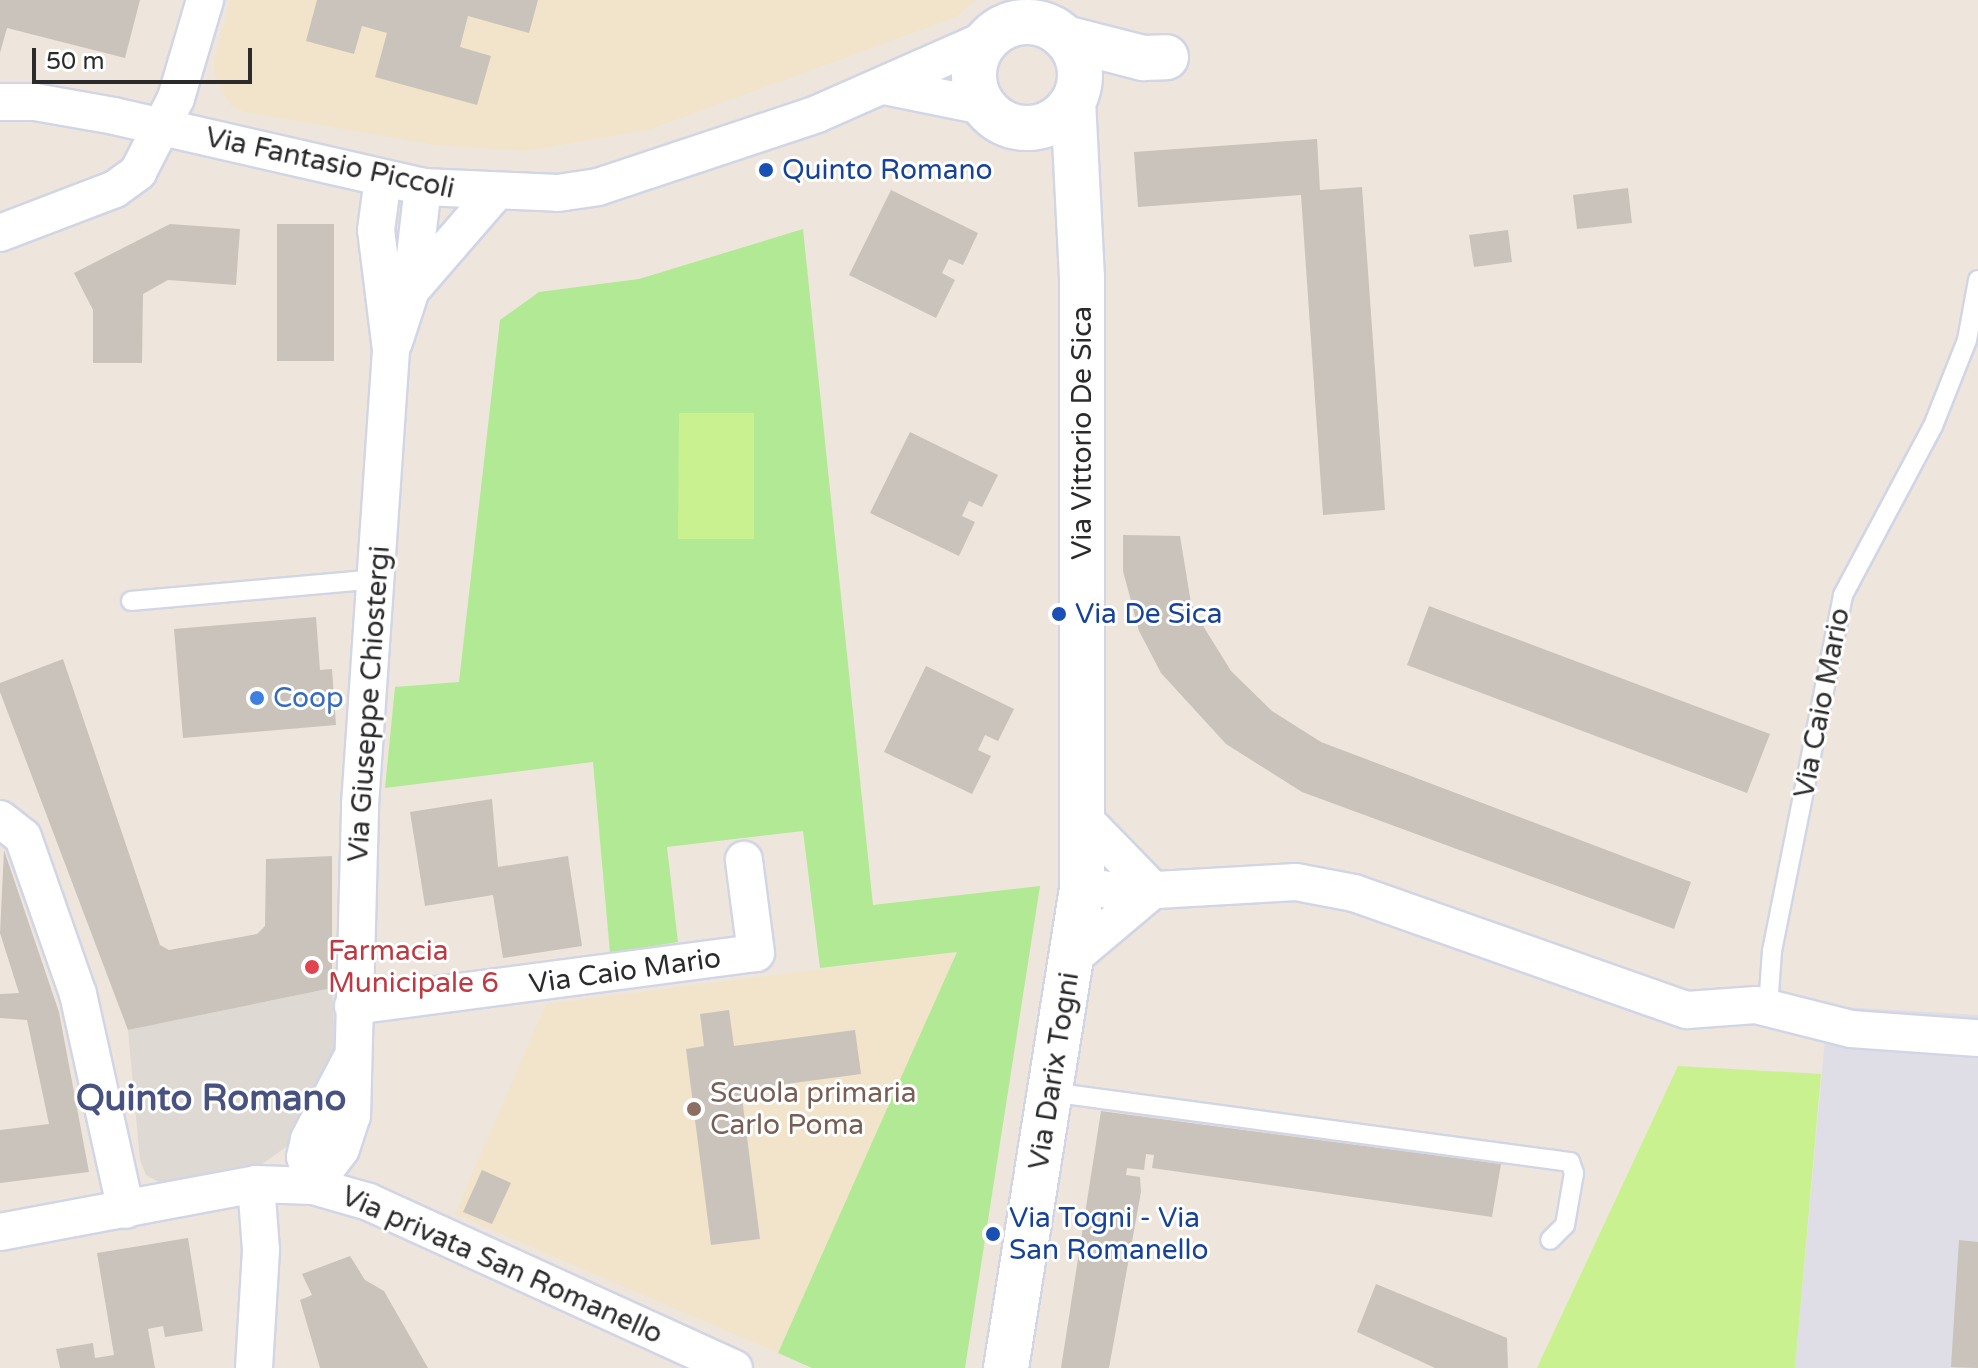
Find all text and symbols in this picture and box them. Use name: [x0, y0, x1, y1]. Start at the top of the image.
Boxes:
scale bar: [36, 32, 256, 82]
text: 50 m: [46, 47, 104, 76]
street label: Via Fantasio Piccoli: [202, 120, 458, 206]
place label: Quinto Romano: [782, 153, 993, 187]
marker: Quinto Romano: [757, 161, 775, 179]
street label: Via Vittorio De Sica: [1065, 306, 1099, 560]
street label: Via Giuseppe Chiostergi: [341, 545, 397, 863]
place label: Via De Sica: [1075, 597, 1222, 631]
marker: Via De Sica: [1050, 605, 1068, 623]
street label: Via Caio Mario: [1787, 605, 1857, 801]
place label: Coop: [273, 681, 344, 715]
marker: Coop: [248, 689, 266, 707]
place label: Farmacia Municipale 6: [328, 934, 499, 1000]
street label: Via Caio Mario: [527, 941, 723, 1001]
marker: Farmacia Municipale 6: [303, 958, 321, 976]
street label: Via Darix Togni: [1022, 970, 1086, 1172]
place label: Scuola primaria Carlo Poma: [710, 1076, 916, 1142]
district label: Quinto Romano: [76, 1077, 346, 1121]
marker: Scuola primaria Carlo Poma: [685, 1100, 703, 1118]
street label: Via privata San Romanello: [336, 1179, 668, 1351]
place label: Via Togni - Via San Romanello: [1009, 1201, 1209, 1267]
marker: Via Togni - Via San Romanello: [984, 1225, 1002, 1243]

